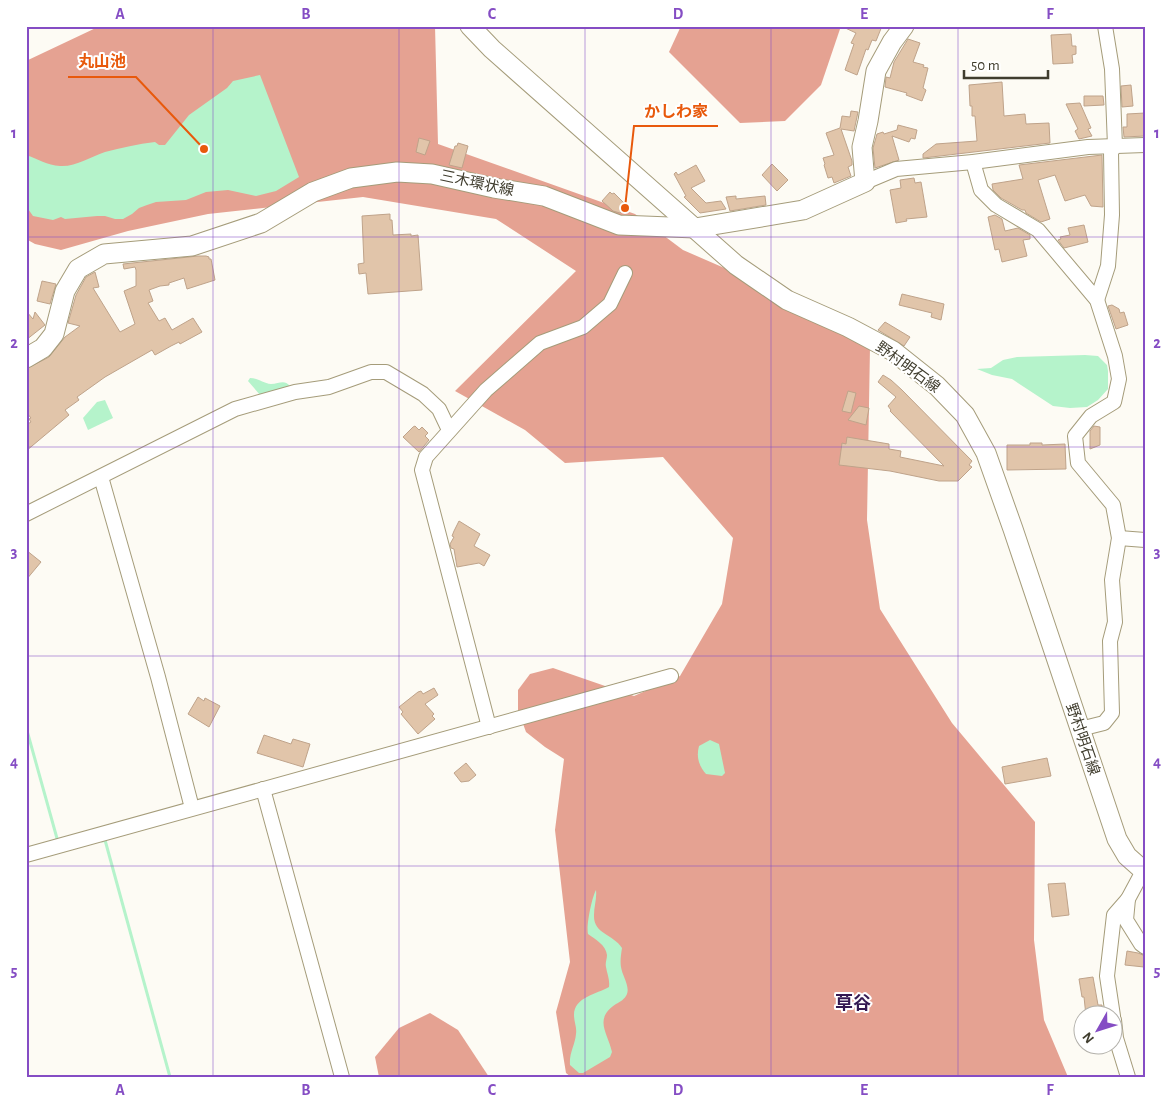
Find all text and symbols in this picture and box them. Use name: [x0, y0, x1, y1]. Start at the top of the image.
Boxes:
text: A: [115, 6, 125, 22]
text: B: [301, 6, 311, 22]
text: C: [488, 6, 497, 22]
text: D: [673, 6, 684, 22]
text: E: [860, 6, 868, 22]
text: F: [1046, 6, 1054, 22]
callout: 丸山池: [68, 46, 136, 77]
scale bar: [964, 48, 1047, 80]
text: 丸山池: [78, 53, 126, 70]
text: 50 m: [971, 58, 1000, 73]
callout: かしわ家: [634, 95, 718, 126]
text: かしわ家: [644, 103, 708, 120]
text: 1: [11, 125, 17, 141]
text: 1: [1154, 125, 1160, 141]
street label: 三木環状線: [439, 166, 516, 199]
text: 2: [10, 335, 18, 351]
text: 2: [1153, 335, 1161, 351]
street label: 野村明石線: [873, 338, 944, 396]
text: 3: [11, 544, 18, 560]
text: 3: [1154, 544, 1161, 560]
street label: 野村明石線: [1063, 701, 1104, 777]
text: 4: [10, 754, 18, 770]
text: 4: [1153, 754, 1161, 770]
text: 5: [11, 963, 18, 979]
text: 5: [1154, 963, 1161, 979]
district label: 草谷: [835, 993, 871, 1013]
north arrow: [1074, 1006, 1124, 1056]
text: N: [1080, 1029, 1097, 1046]
text: A: [115, 1082, 125, 1098]
text: B: [301, 1082, 311, 1098]
text: C: [488, 1082, 497, 1098]
text: D: [673, 1082, 684, 1098]
text: E: [860, 1082, 868, 1098]
text: F: [1046, 1082, 1054, 1098]

